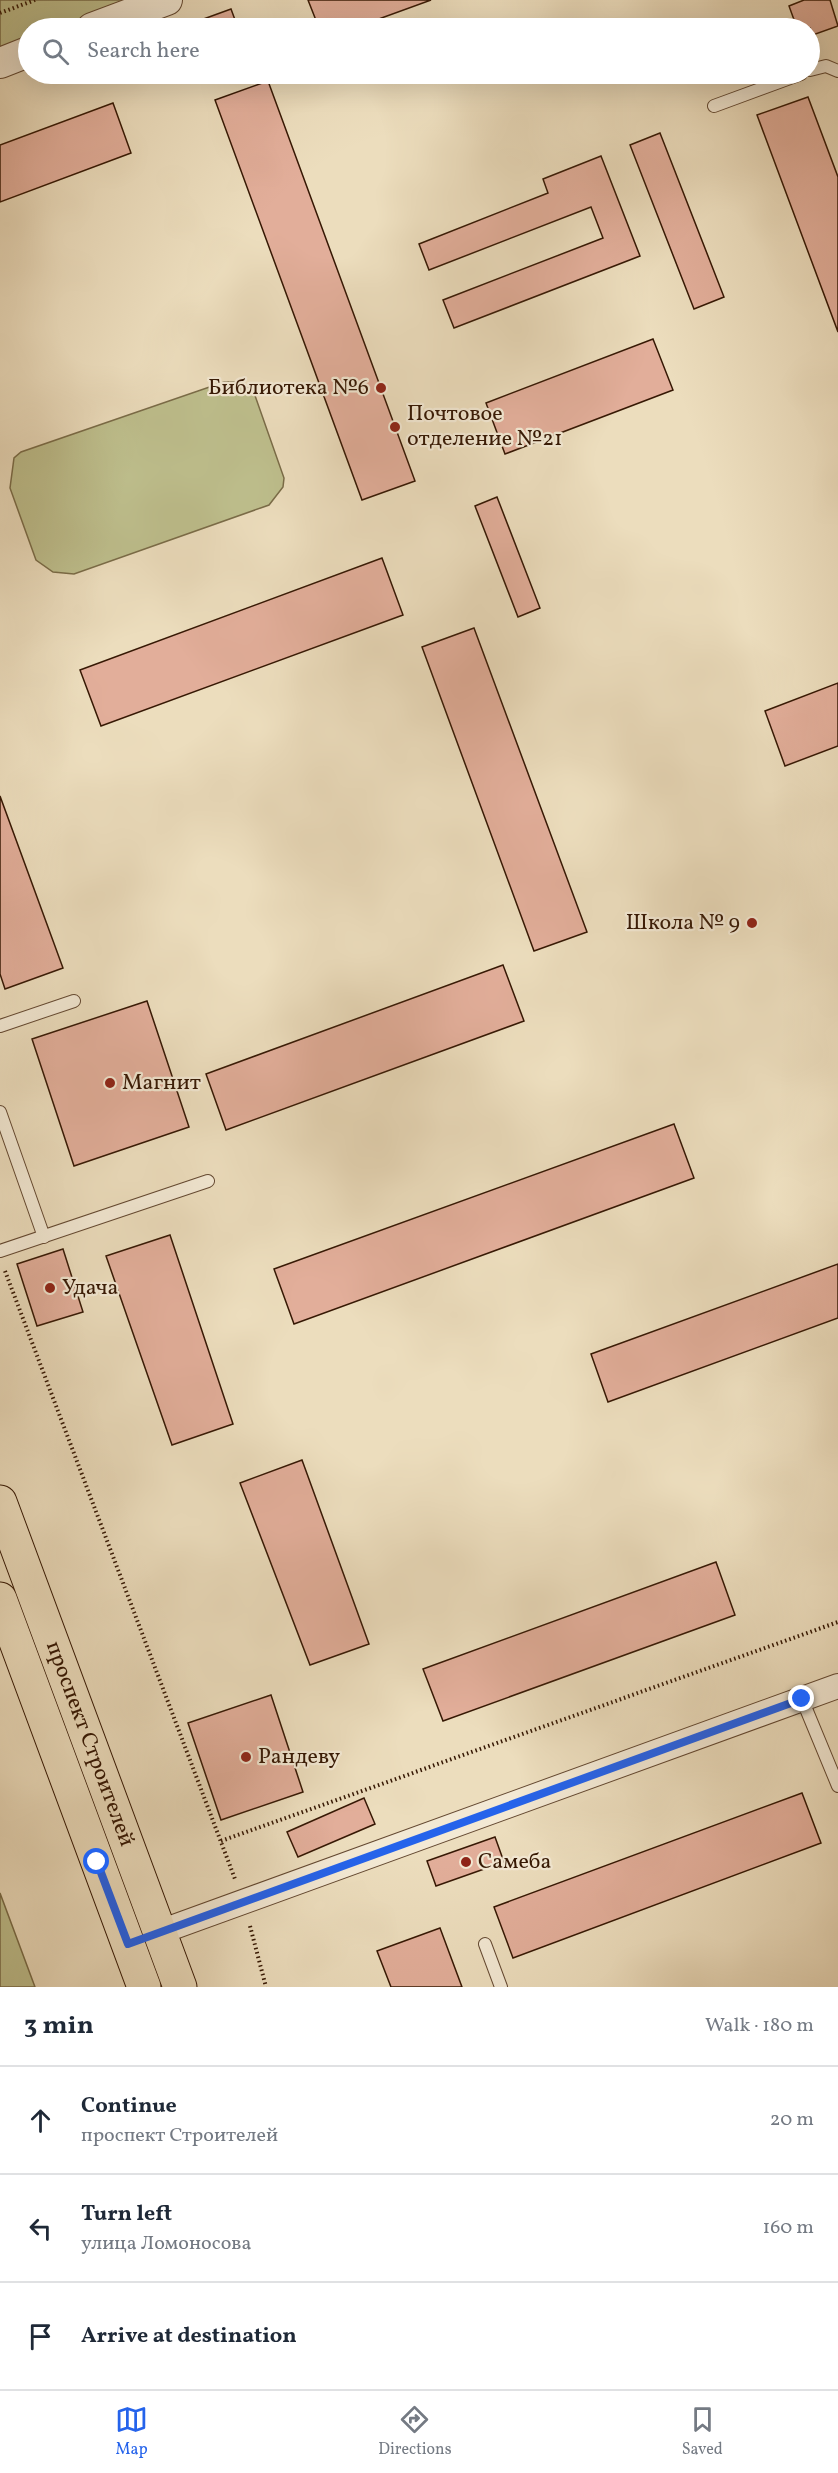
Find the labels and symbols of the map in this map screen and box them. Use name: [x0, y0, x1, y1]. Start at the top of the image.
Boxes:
place label: Библиотека №6: [208, 373, 369, 404]
marker: Библиотека №6: [374, 381, 388, 395]
place label: Почтовое отделение №21: [407, 399, 563, 455]
marker: Почтовое отделение №21: [388, 420, 402, 434]
place label: Школа № 9: [626, 908, 740, 939]
marker: Школа № 9: [745, 916, 759, 930]
place label: Магнит: [122, 1068, 201, 1099]
marker: Магнит: [103, 1076, 117, 1090]
place label: Удача: [62, 1273, 119, 1304]
marker: Удача: [43, 1281, 57, 1295]
street label: проспект Строителей: [37, 1637, 142, 1851]
route end: [788, 1685, 814, 1711]
place label: Рандеву: [258, 1742, 340, 1773]
marker: Рандеву: [239, 1750, 253, 1764]
place label: Самеба: [478, 1847, 551, 1878]
route start: [83, 1848, 109, 1874]
marker: Самеба: [459, 1855, 473, 1869]

